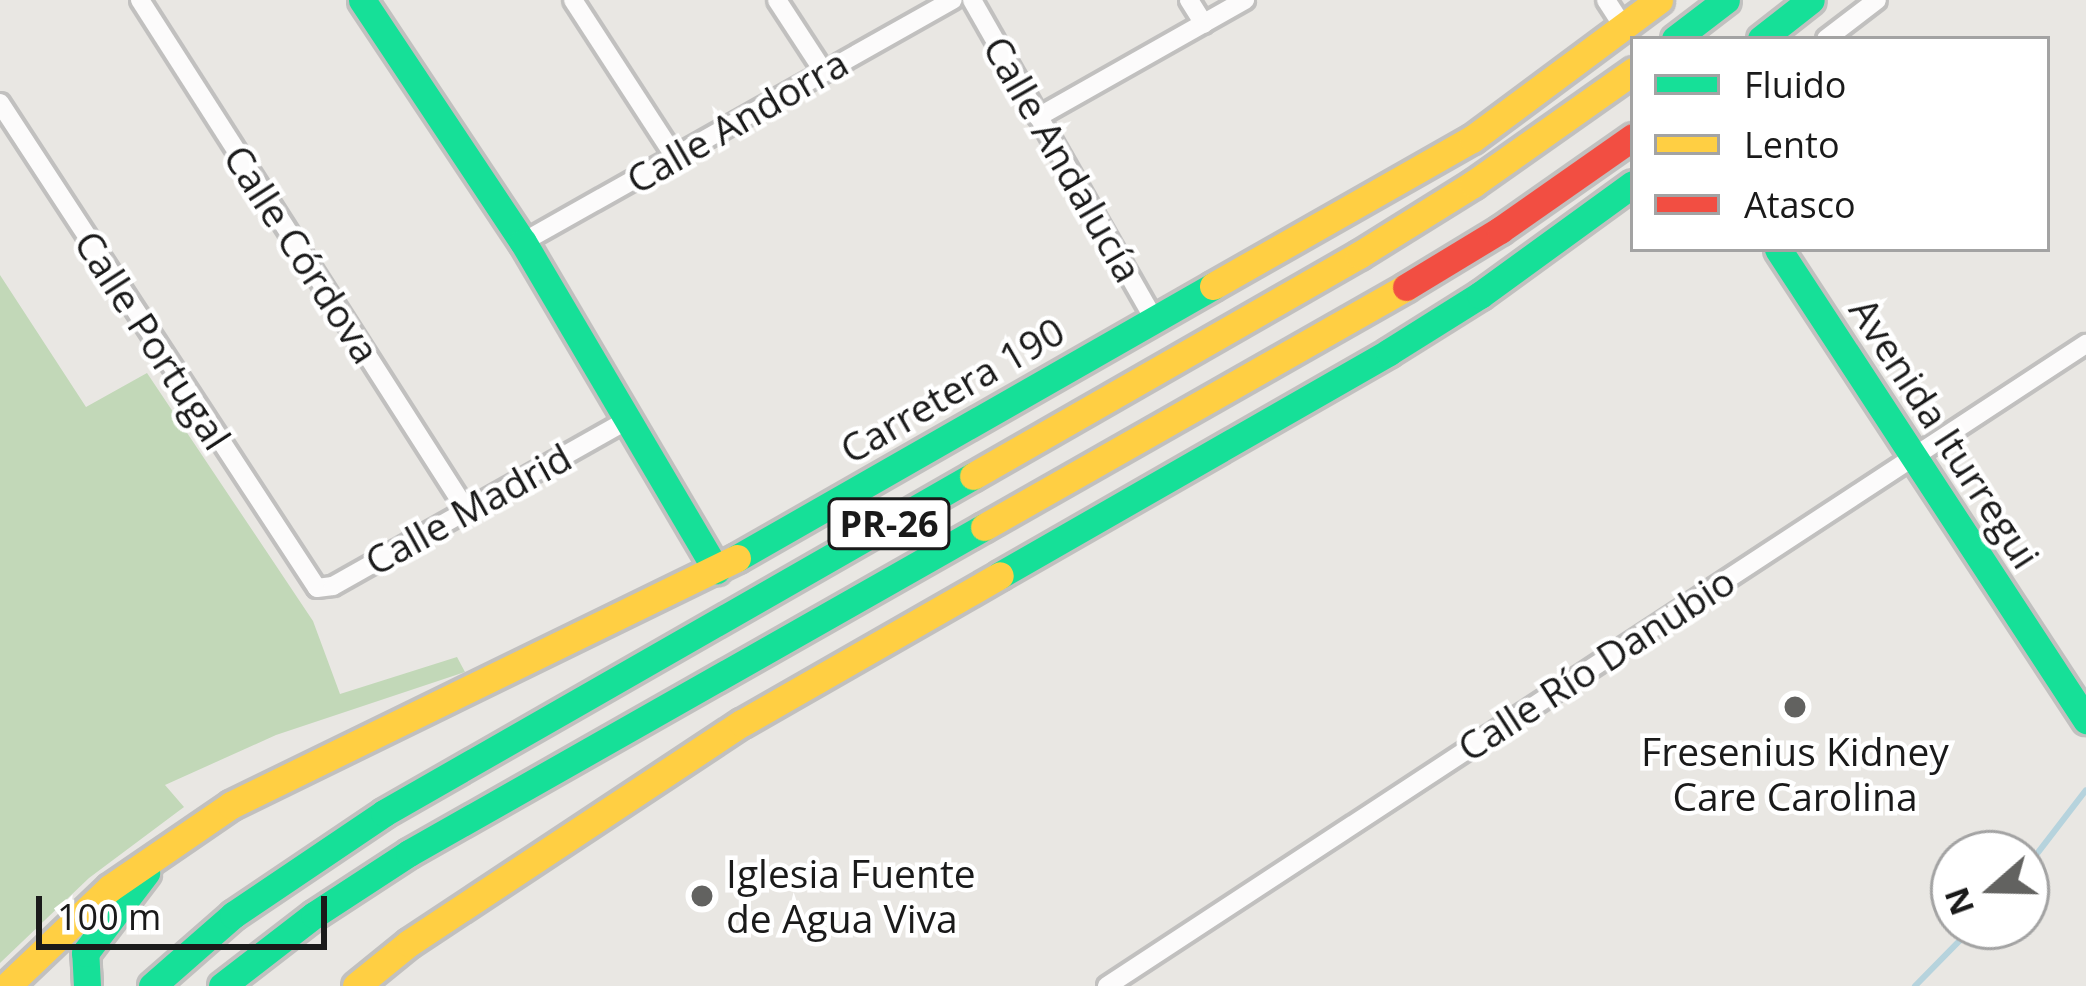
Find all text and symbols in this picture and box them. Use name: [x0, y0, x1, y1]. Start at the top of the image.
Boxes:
street label: Calle Andalucía: [974, 28, 1152, 290]
legend: [1630, 36, 2050, 252]
street label: Calle Andorra: [618, 39, 856, 203]
text: Fluido: [1744, 60, 1847, 109]
text: Lento: [1744, 120, 1840, 169]
street label: Calle Córdova: [214, 136, 390, 372]
text: Atasco: [1744, 180, 1856, 229]
street label: Calle Portugal: [65, 222, 241, 458]
street label: Avenida Iturregui: [1840, 289, 2050, 577]
street label: Carretera 190: [832, 307, 1072, 473]
street label: Calle Madrid: [357, 433, 579, 585]
road number: PR-26: [826, 494, 952, 554]
street label: Calle Río Danubio: [1449, 557, 1743, 771]
marker: Fresenius Kidney Care Carolina: [1779, 691, 1811, 723]
place label: Fresenius Kidney Care Carolina: [1641, 729, 1949, 820]
north arrow: [1930, 830, 2050, 950]
place label: Iglesia Fuente de Agua Viva: [726, 851, 976, 942]
scale bar: [42, 872, 333, 946]
text: N: [1933, 881, 1984, 922]
marker: Iglesia Fuente de Agua Viva: [689, 883, 715, 909]
text: 100 m: [57, 892, 161, 941]

